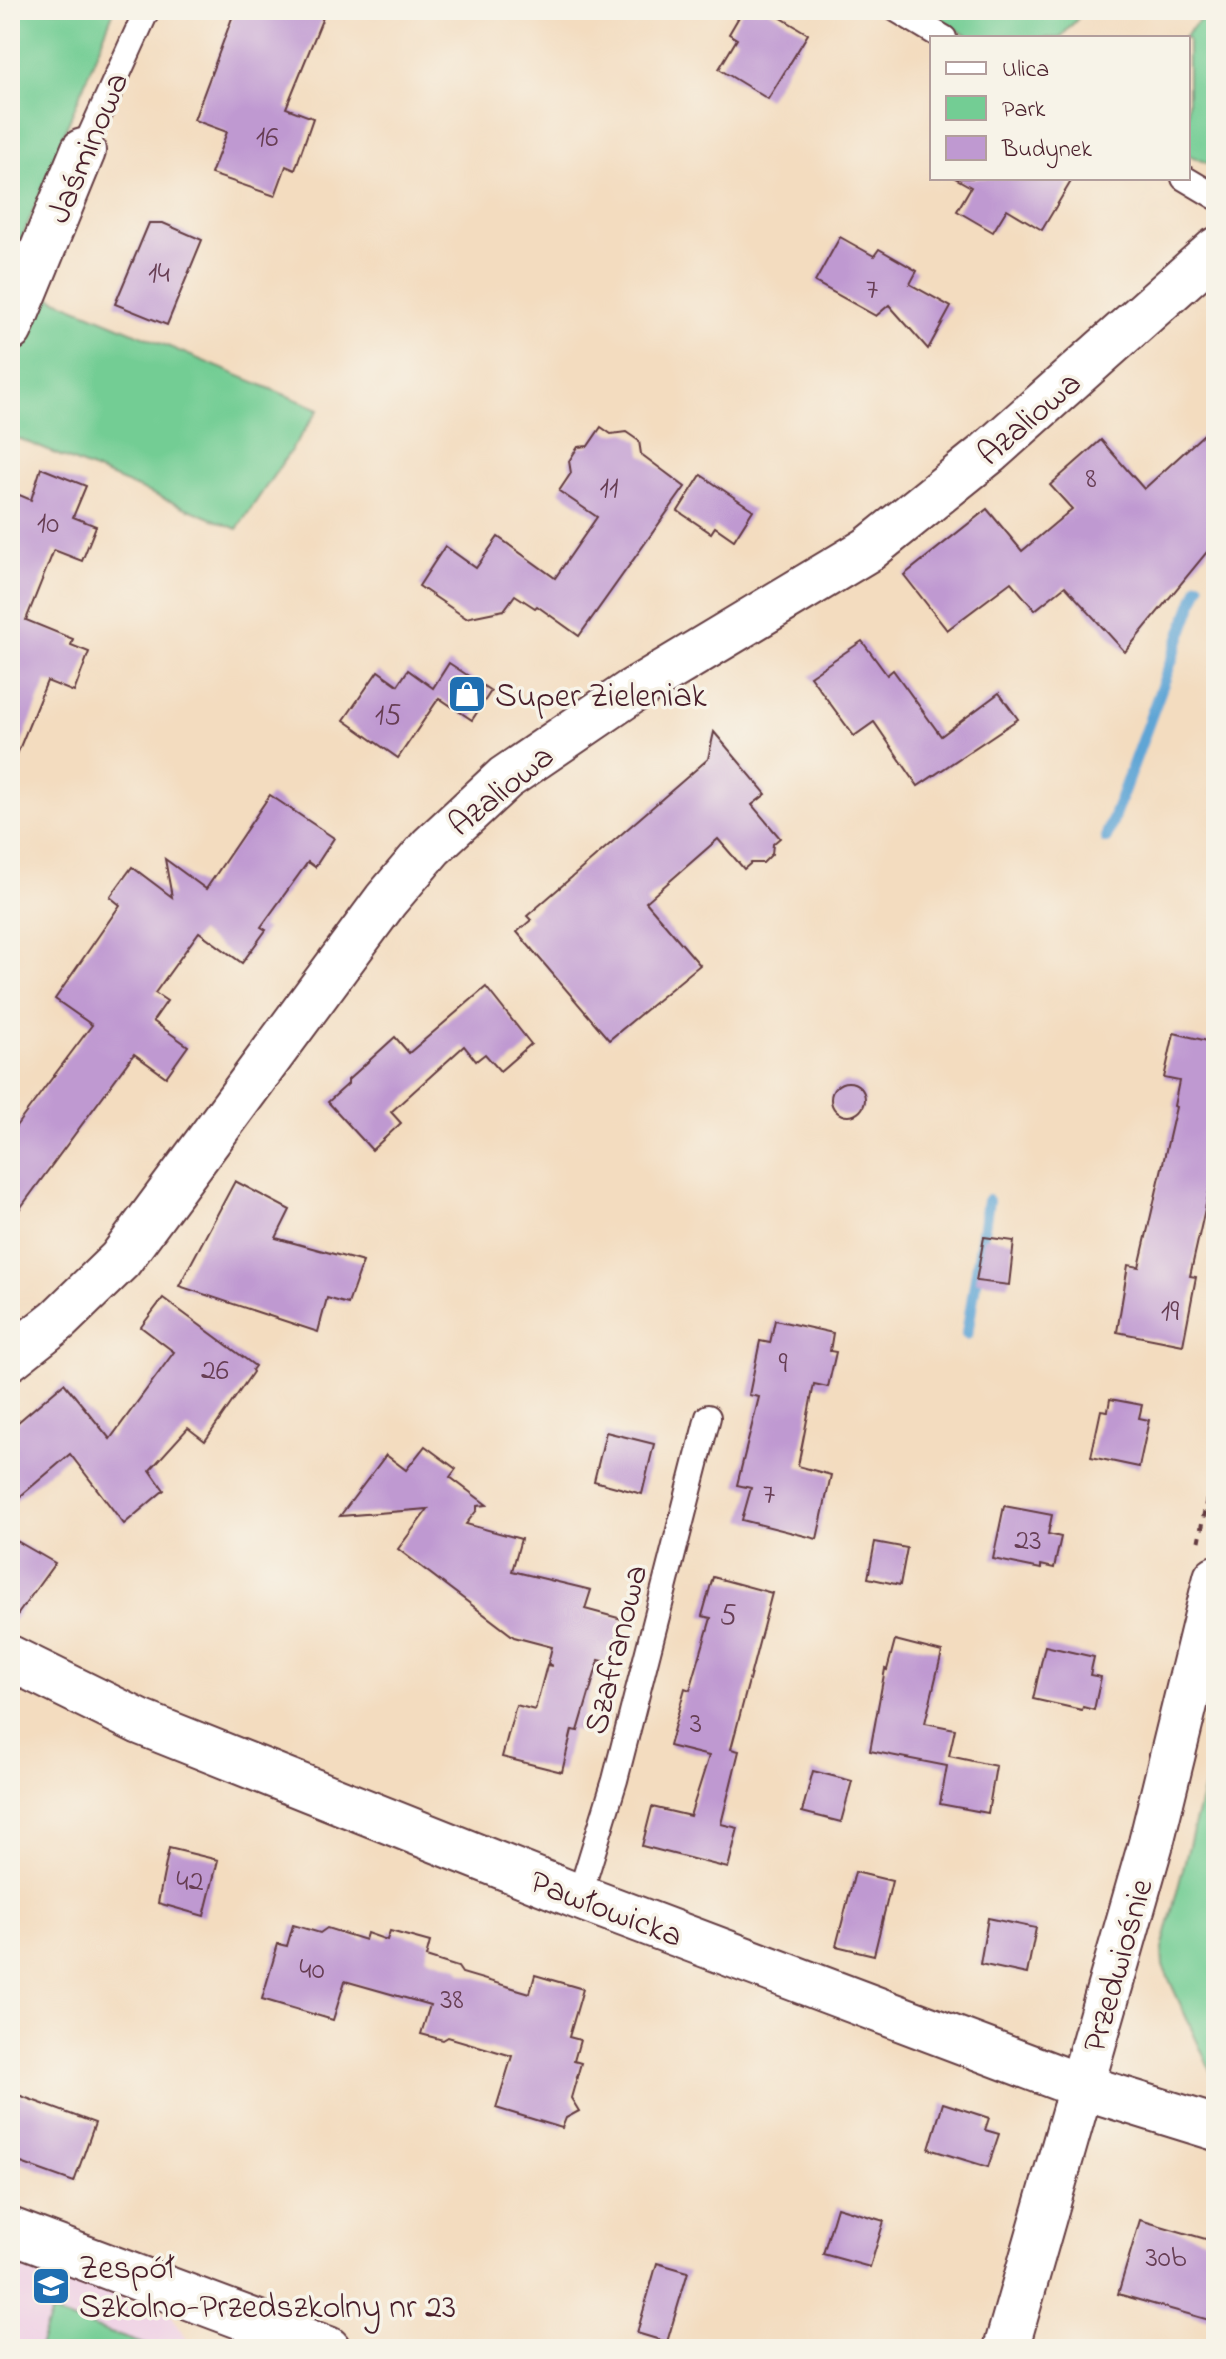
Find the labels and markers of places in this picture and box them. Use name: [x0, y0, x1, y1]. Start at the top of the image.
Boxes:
shop icon: Super Zieleniak: [446, 673, 488, 715]
place label: Super Zieleniak: [495, 673, 707, 723]
place label: Zespół Szkolno-Przedszkolny nr 23: [79, 2245, 456, 2334]
school or university icon: Zespół Szkolno-Przedszkolny nr 23: [30, 2265, 72, 2307]

